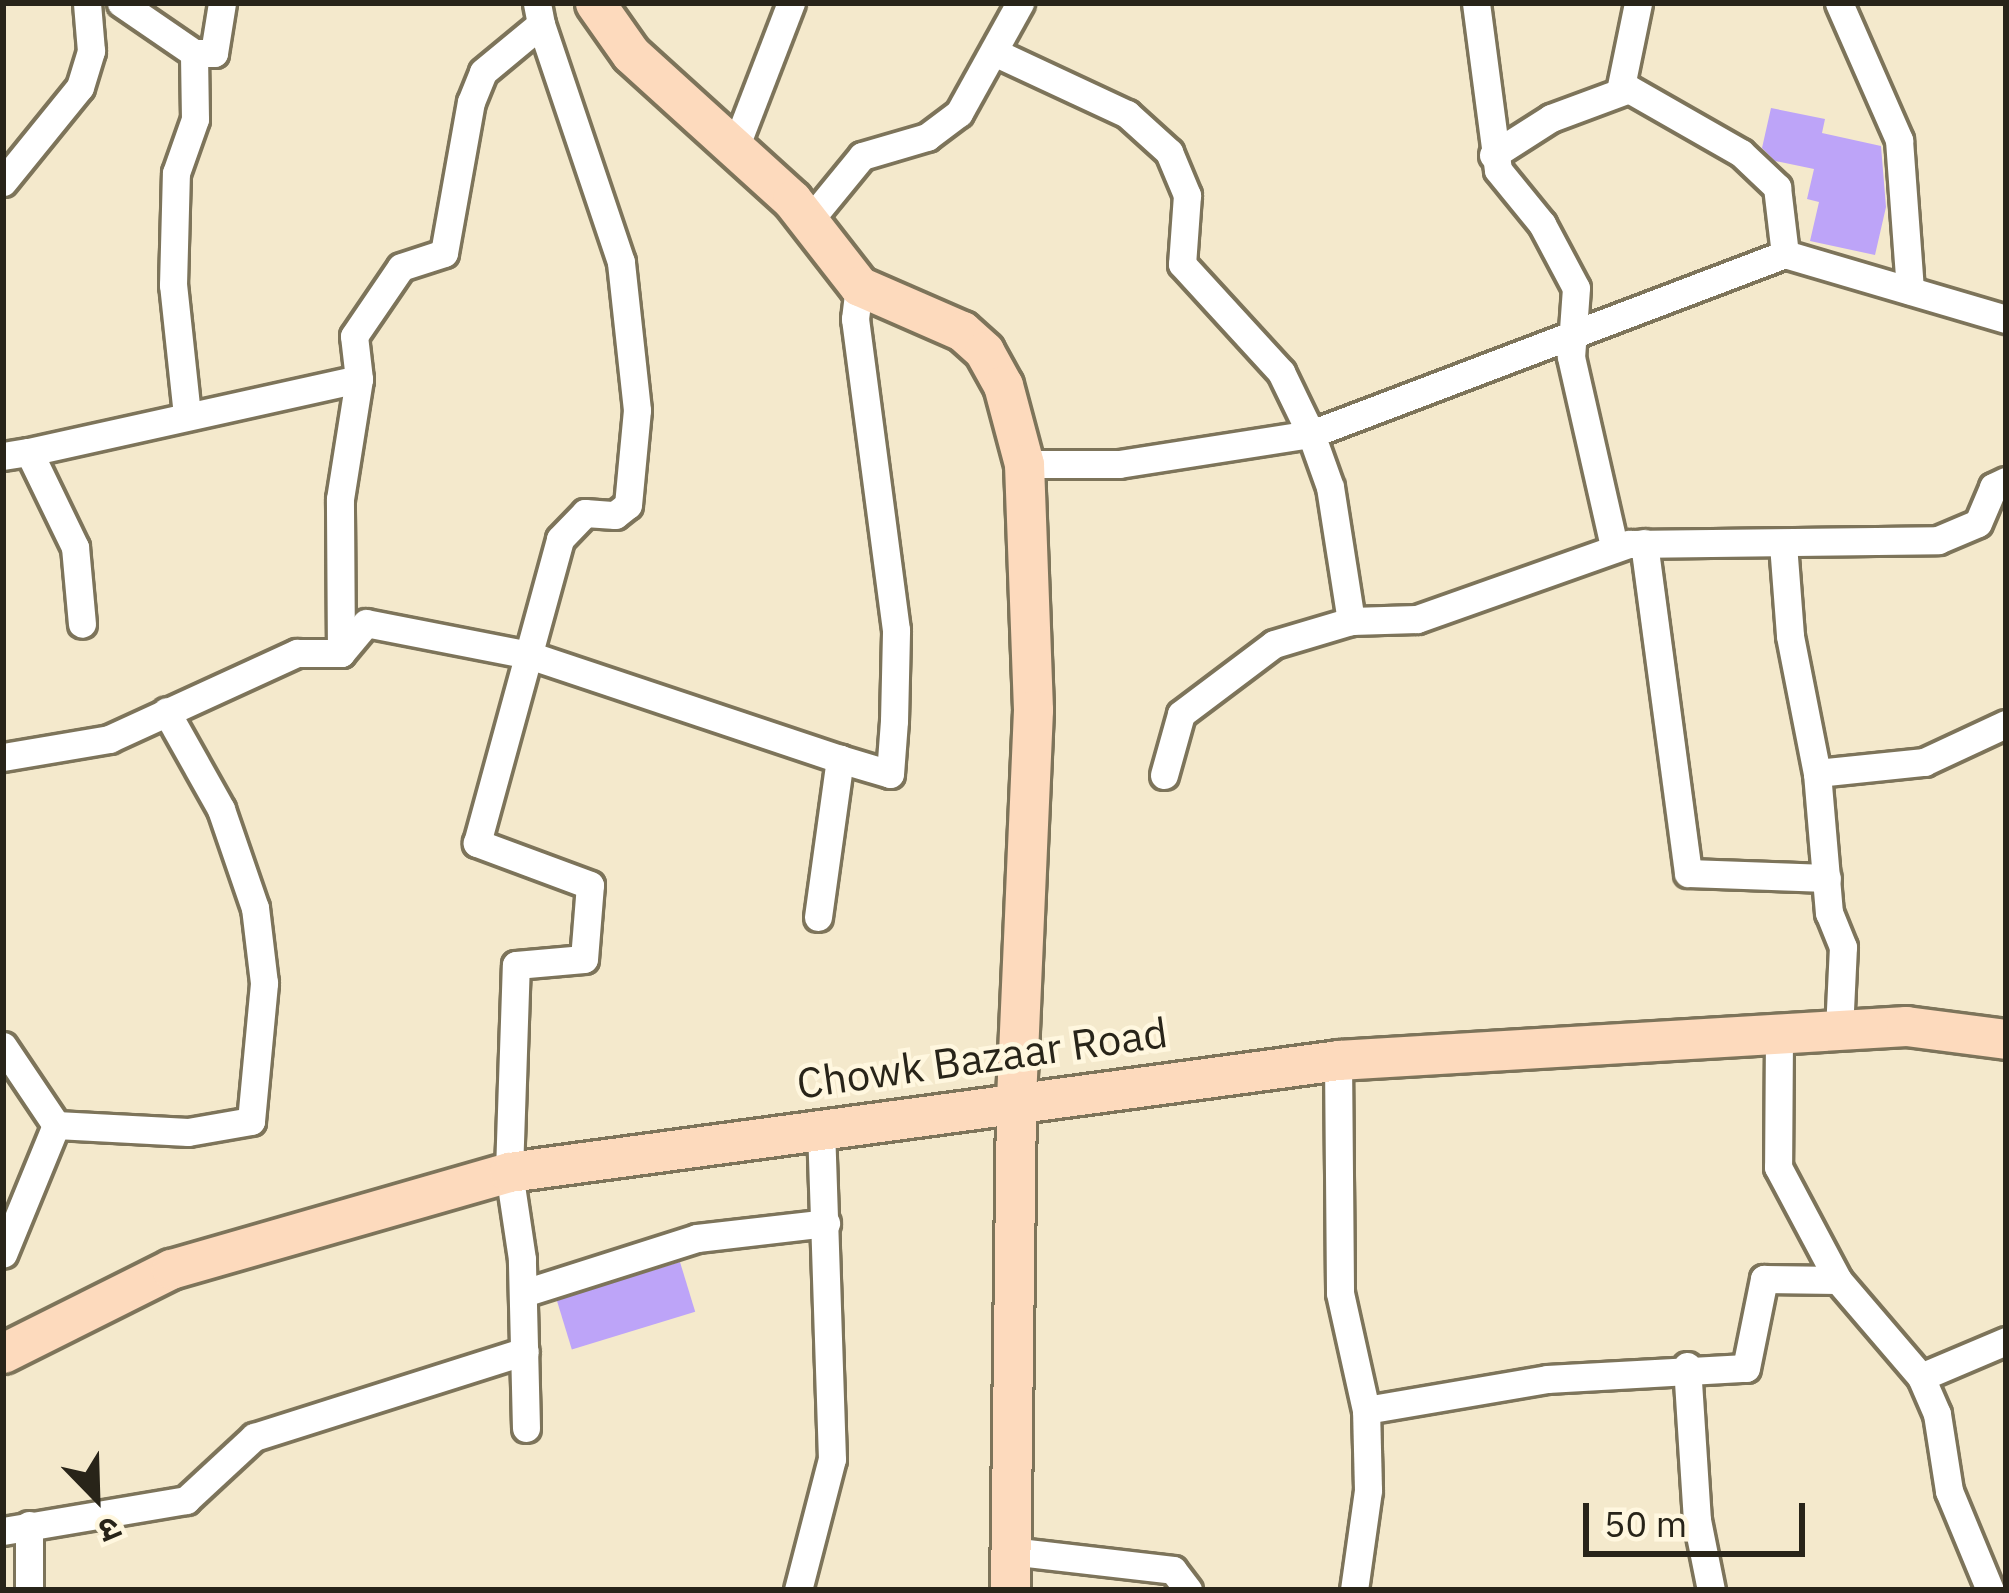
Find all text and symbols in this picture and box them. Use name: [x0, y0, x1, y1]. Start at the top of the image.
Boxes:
street label: Chowk Bazaar Road: [793, 1007, 1171, 1109]
north arrow: [36, 1437, 156, 1557]
scale bar: [1589, 1479, 1811, 1553]
text: 50 m: [1604, 1500, 1687, 1547]
text: उ: [93, 1507, 128, 1554]

